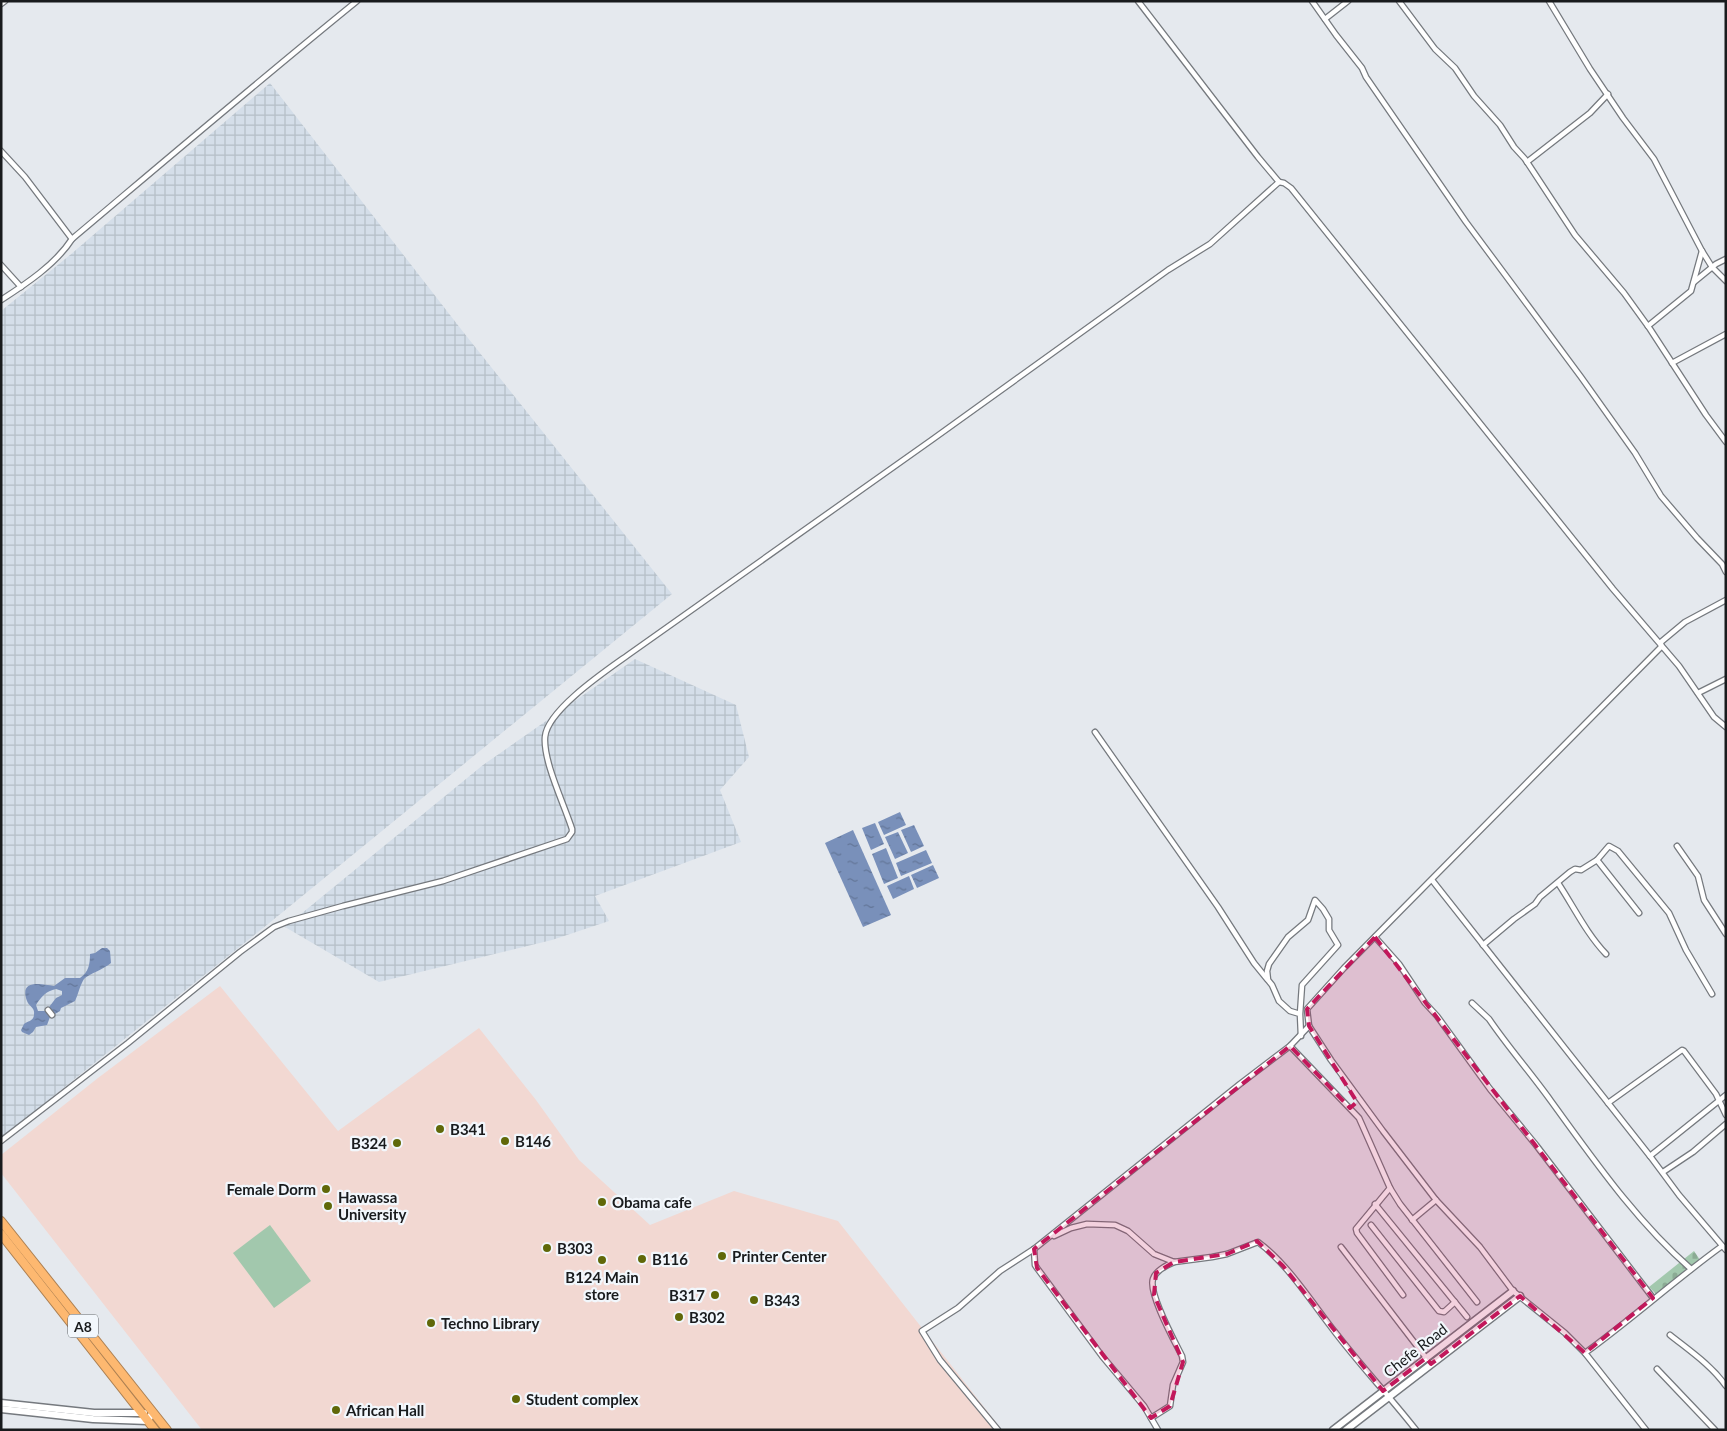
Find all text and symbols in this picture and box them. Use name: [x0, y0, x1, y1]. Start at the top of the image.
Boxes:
place label: B341: [450, 1120, 486, 1138]
marker: B341: [434, 1123, 446, 1135]
place label: B146: [515, 1132, 551, 1150]
place label: B324: [351, 1134, 387, 1152]
marker: B146: [499, 1135, 511, 1147]
marker: B324: [391, 1137, 403, 1149]
place label: Female Dorm: [227, 1180, 316, 1198]
marker: Female Dorm: [320, 1183, 332, 1195]
place label: Hawassa University: [338, 1188, 406, 1223]
place label: Obama cafe: [612, 1193, 692, 1211]
marker: Obama cafe: [596, 1196, 608, 1208]
marker: Hawassa University: [322, 1200, 334, 1212]
place label: B303: [557, 1239, 593, 1257]
marker: B303: [541, 1242, 553, 1254]
place label: Printer Center: [732, 1247, 827, 1265]
place label: B116: [652, 1250, 688, 1268]
marker: Printer Center: [716, 1250, 728, 1262]
marker: B116: [636, 1253, 648, 1265]
marker: B124 Main store: [596, 1254, 608, 1266]
place label: B124 Main store: [565, 1268, 639, 1303]
place label: B317: [669, 1286, 705, 1304]
marker: B317: [709, 1289, 721, 1301]
place label: B343: [764, 1291, 800, 1309]
marker: B343: [748, 1294, 760, 1306]
place label: B302: [689, 1308, 725, 1326]
marker: B302: [673, 1311, 685, 1323]
road number: A8: [68, 1314, 98, 1338]
place label: Techno Library: [441, 1314, 539, 1332]
marker: Techno Library: [425, 1317, 437, 1329]
street label: Chefe Road: [1379, 1319, 1451, 1381]
place label: Student complex: [526, 1390, 638, 1408]
marker: Student complex: [510, 1393, 522, 1405]
place label: African Hall: [345, 1401, 424, 1419]
marker: African Hall: [330, 1404, 342, 1416]

